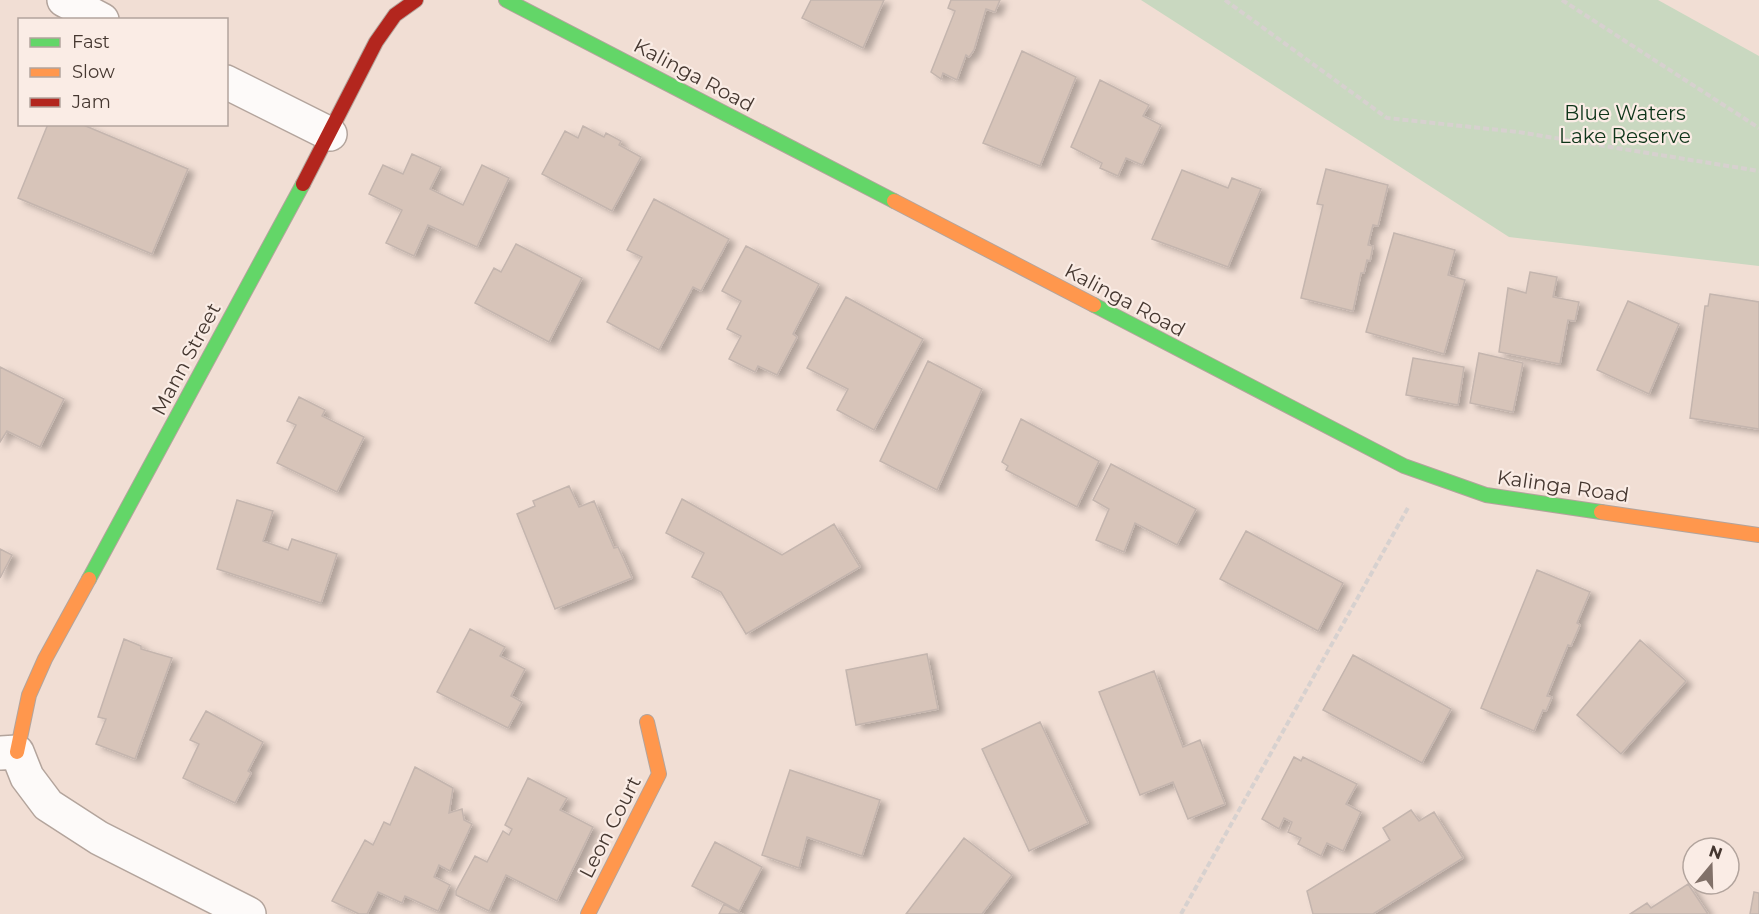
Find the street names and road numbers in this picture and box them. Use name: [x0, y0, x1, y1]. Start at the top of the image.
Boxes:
street label: Kalinga Road: [630, 33, 758, 117]
street label: Kalinga Road: [1061, 258, 1189, 342]
street label: Mann Street: [146, 299, 226, 419]
street label: Kalinga Road: [1495, 465, 1631, 507]
street label: Leon Court: [574, 772, 646, 882]

